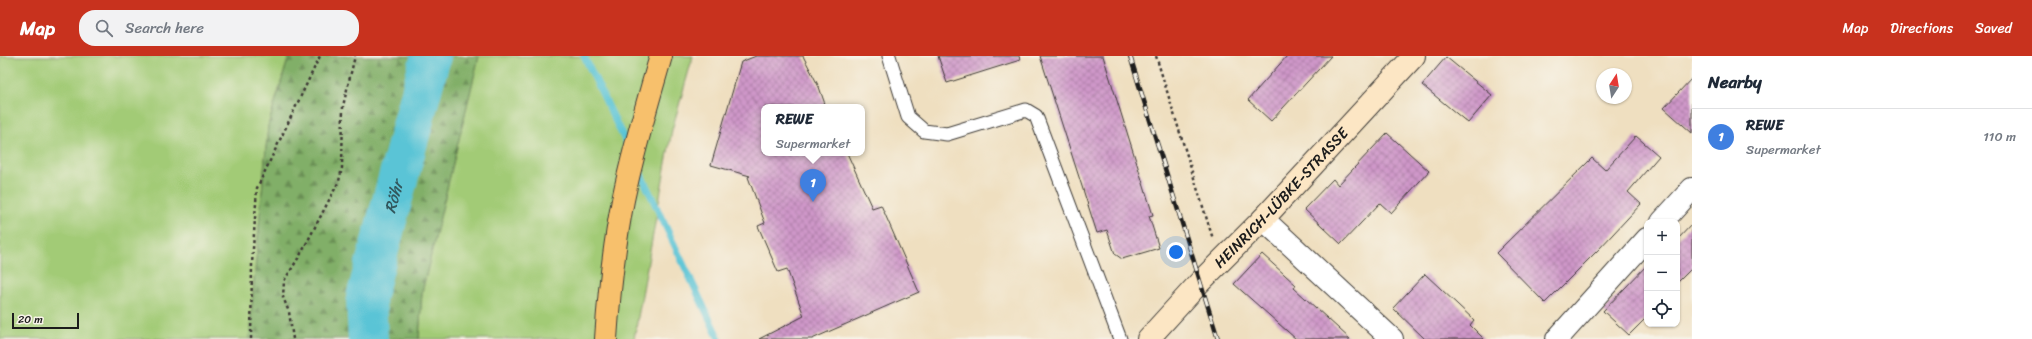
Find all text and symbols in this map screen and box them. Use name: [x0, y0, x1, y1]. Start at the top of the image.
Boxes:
search box: [79, 10, 359, 46]
text: Map: [20, 12, 55, 45]
text: Search here: [125, 15, 204, 41]
text: Map: [1842, 16, 1868, 41]
text: Directions: [1890, 16, 1953, 41]
text: Saved: [1975, 16, 2012, 41]
icon: search: [93, 17, 115, 39]
text: Nearby: [1708, 67, 1762, 97]
north arrow: [1596, 68, 1632, 104]
popup: [761, 104, 865, 156]
text: REWE: [776, 106, 813, 132]
text: REWE: [1746, 112, 1784, 138]
street label: HEINRICH-LÜBKE-STRASSE: [1208, 120, 1356, 274]
text: 1: [1718, 125, 1724, 148]
text: 110 m: [1983, 125, 2016, 148]
text: Supermarket: [776, 132, 850, 155]
text: Supermarket: [1746, 138, 1821, 161]
pin: 1: [800, 169, 826, 202]
water label: Röhr: [375, 174, 412, 216]
map controls: [1644, 219, 1680, 327]
button: +: [1644, 219, 1680, 255]
your location: [1166, 242, 1186, 262]
button: −: [1644, 255, 1680, 291]
button: locate: [1644, 291, 1680, 327]
text: 20 m: [18, 310, 43, 329]
scale bar: [12, 311, 79, 330]

